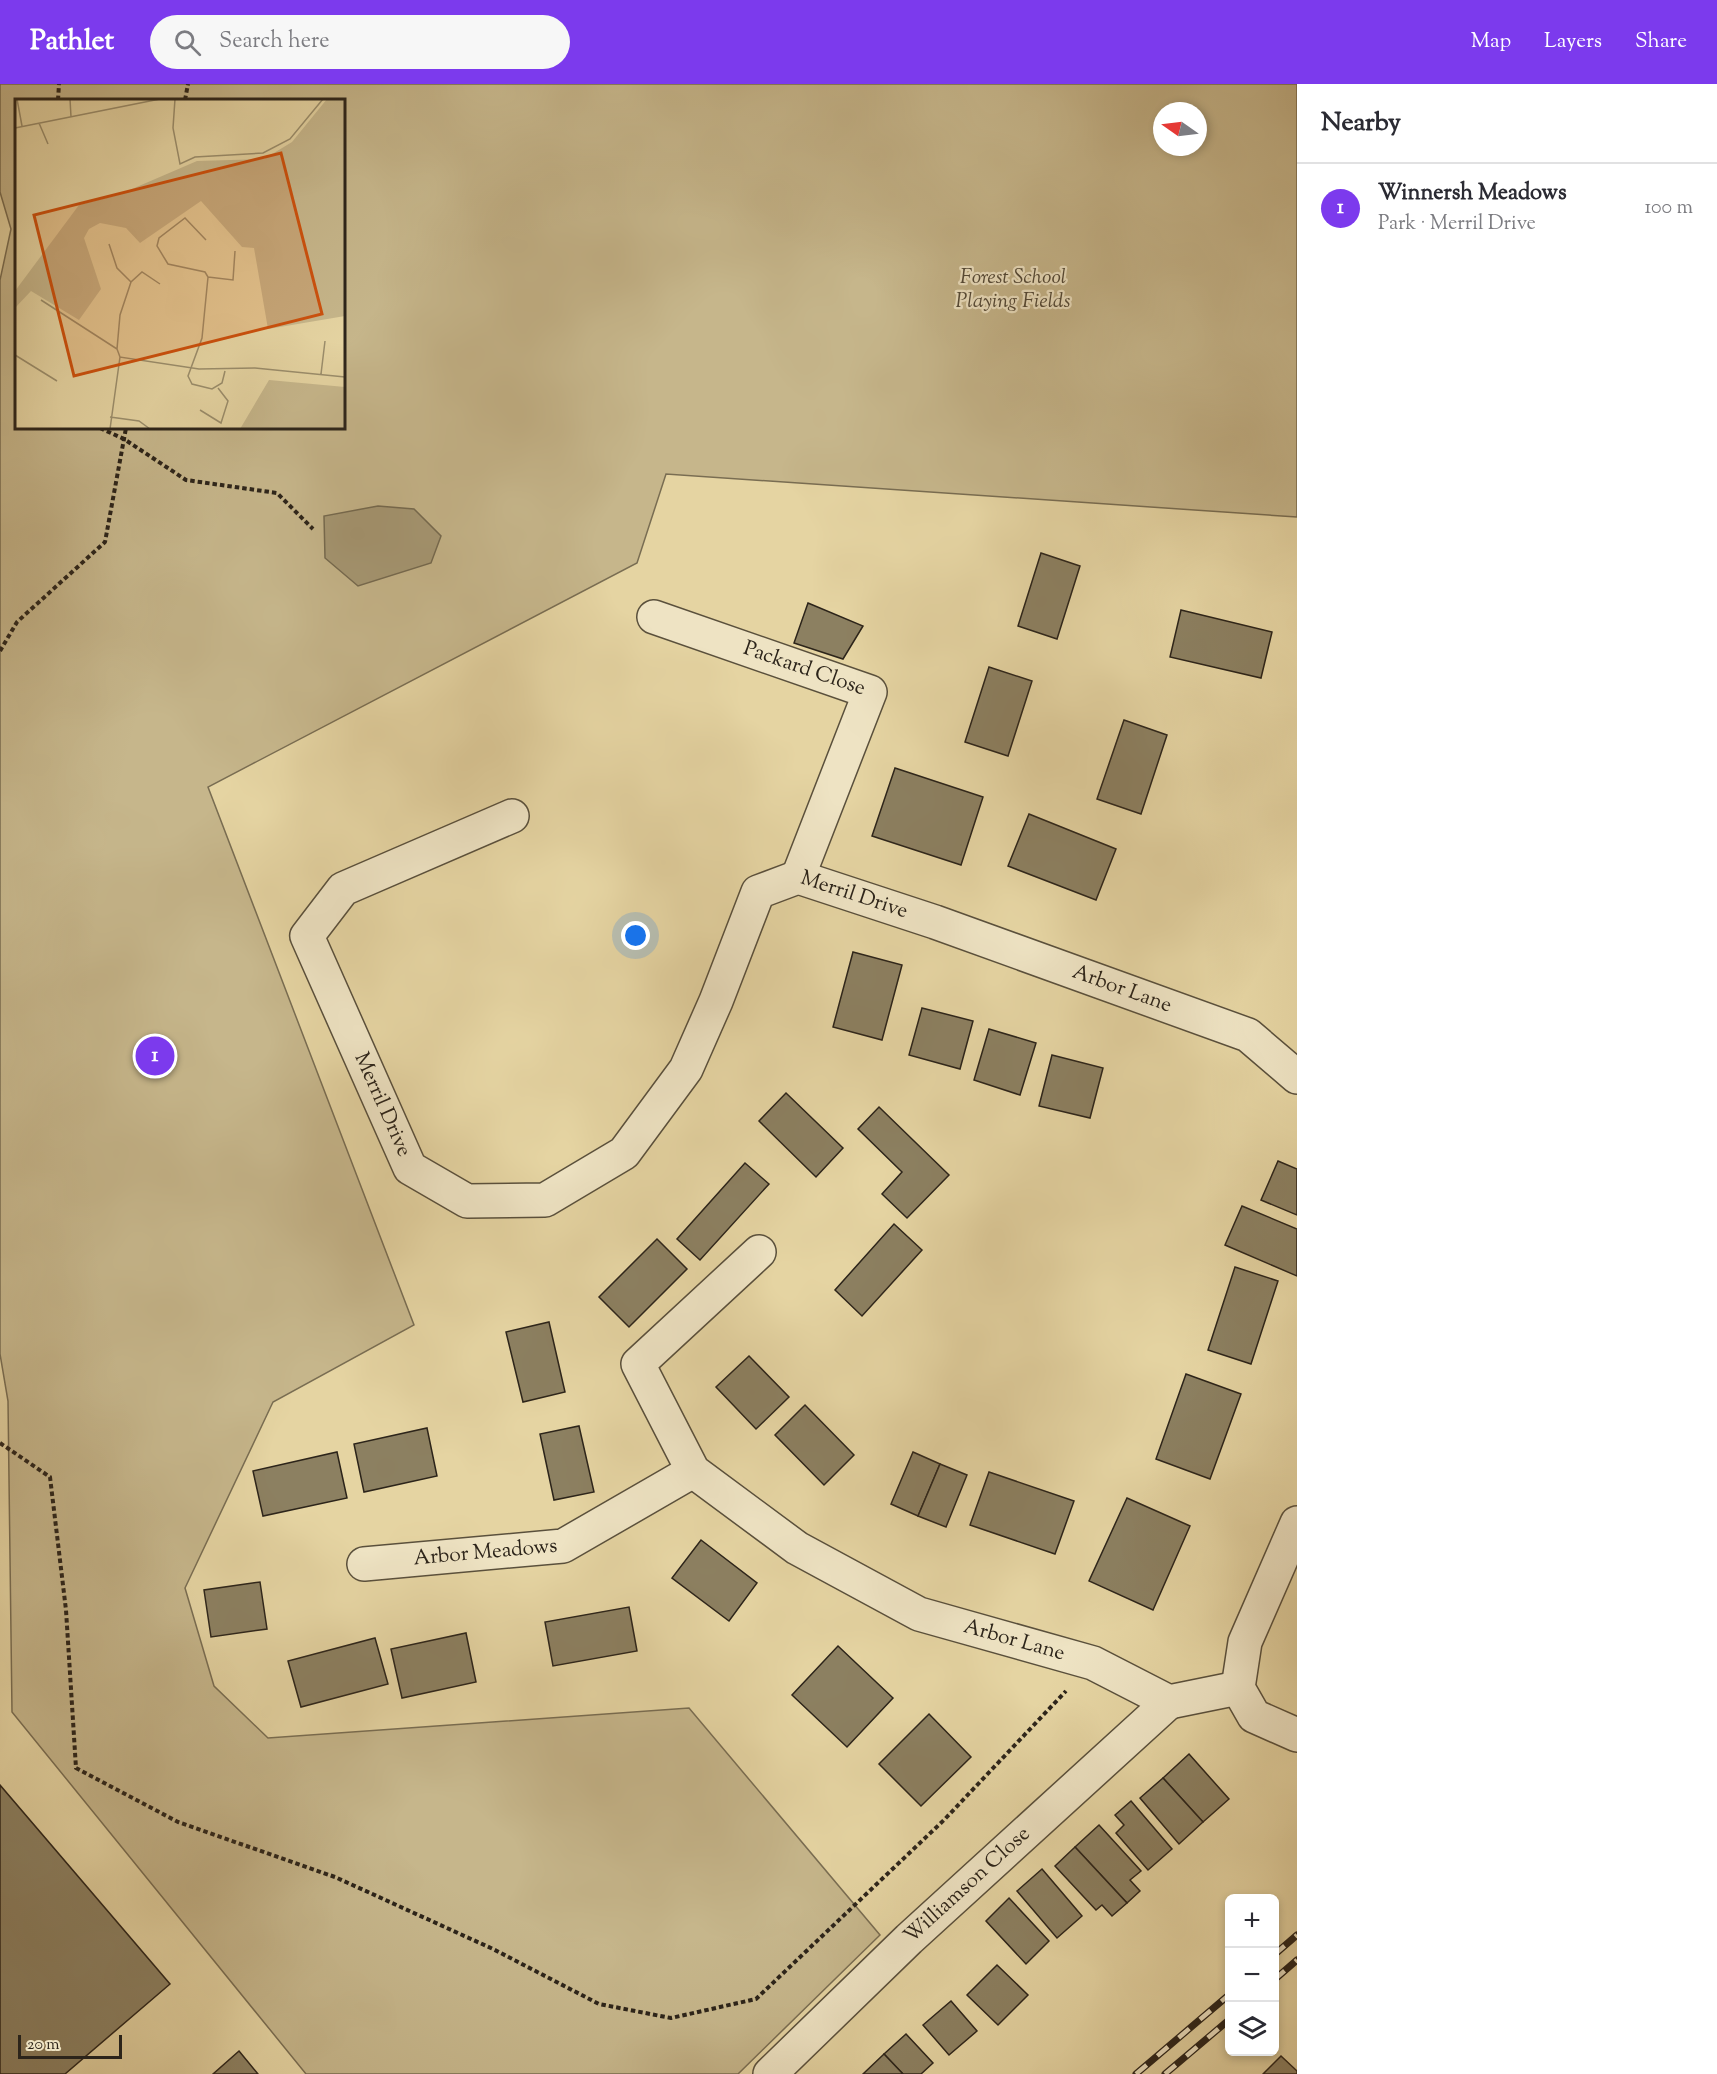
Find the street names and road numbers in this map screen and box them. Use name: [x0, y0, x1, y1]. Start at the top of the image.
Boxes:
street label: Packard Close: [739, 634, 869, 704]
street label: Merril Drive: [796, 864, 911, 927]
street label: Arbor Lane: [1068, 958, 1176, 1021]
street label: Merril Drive: [346, 1048, 418, 1162]
street label: Arbor Meadows: [412, 1532, 559, 1574]
street label: Arbor Lane: [960, 1612, 1068, 1669]
street label: Williamson Close: [898, 1820, 1037, 1951]

